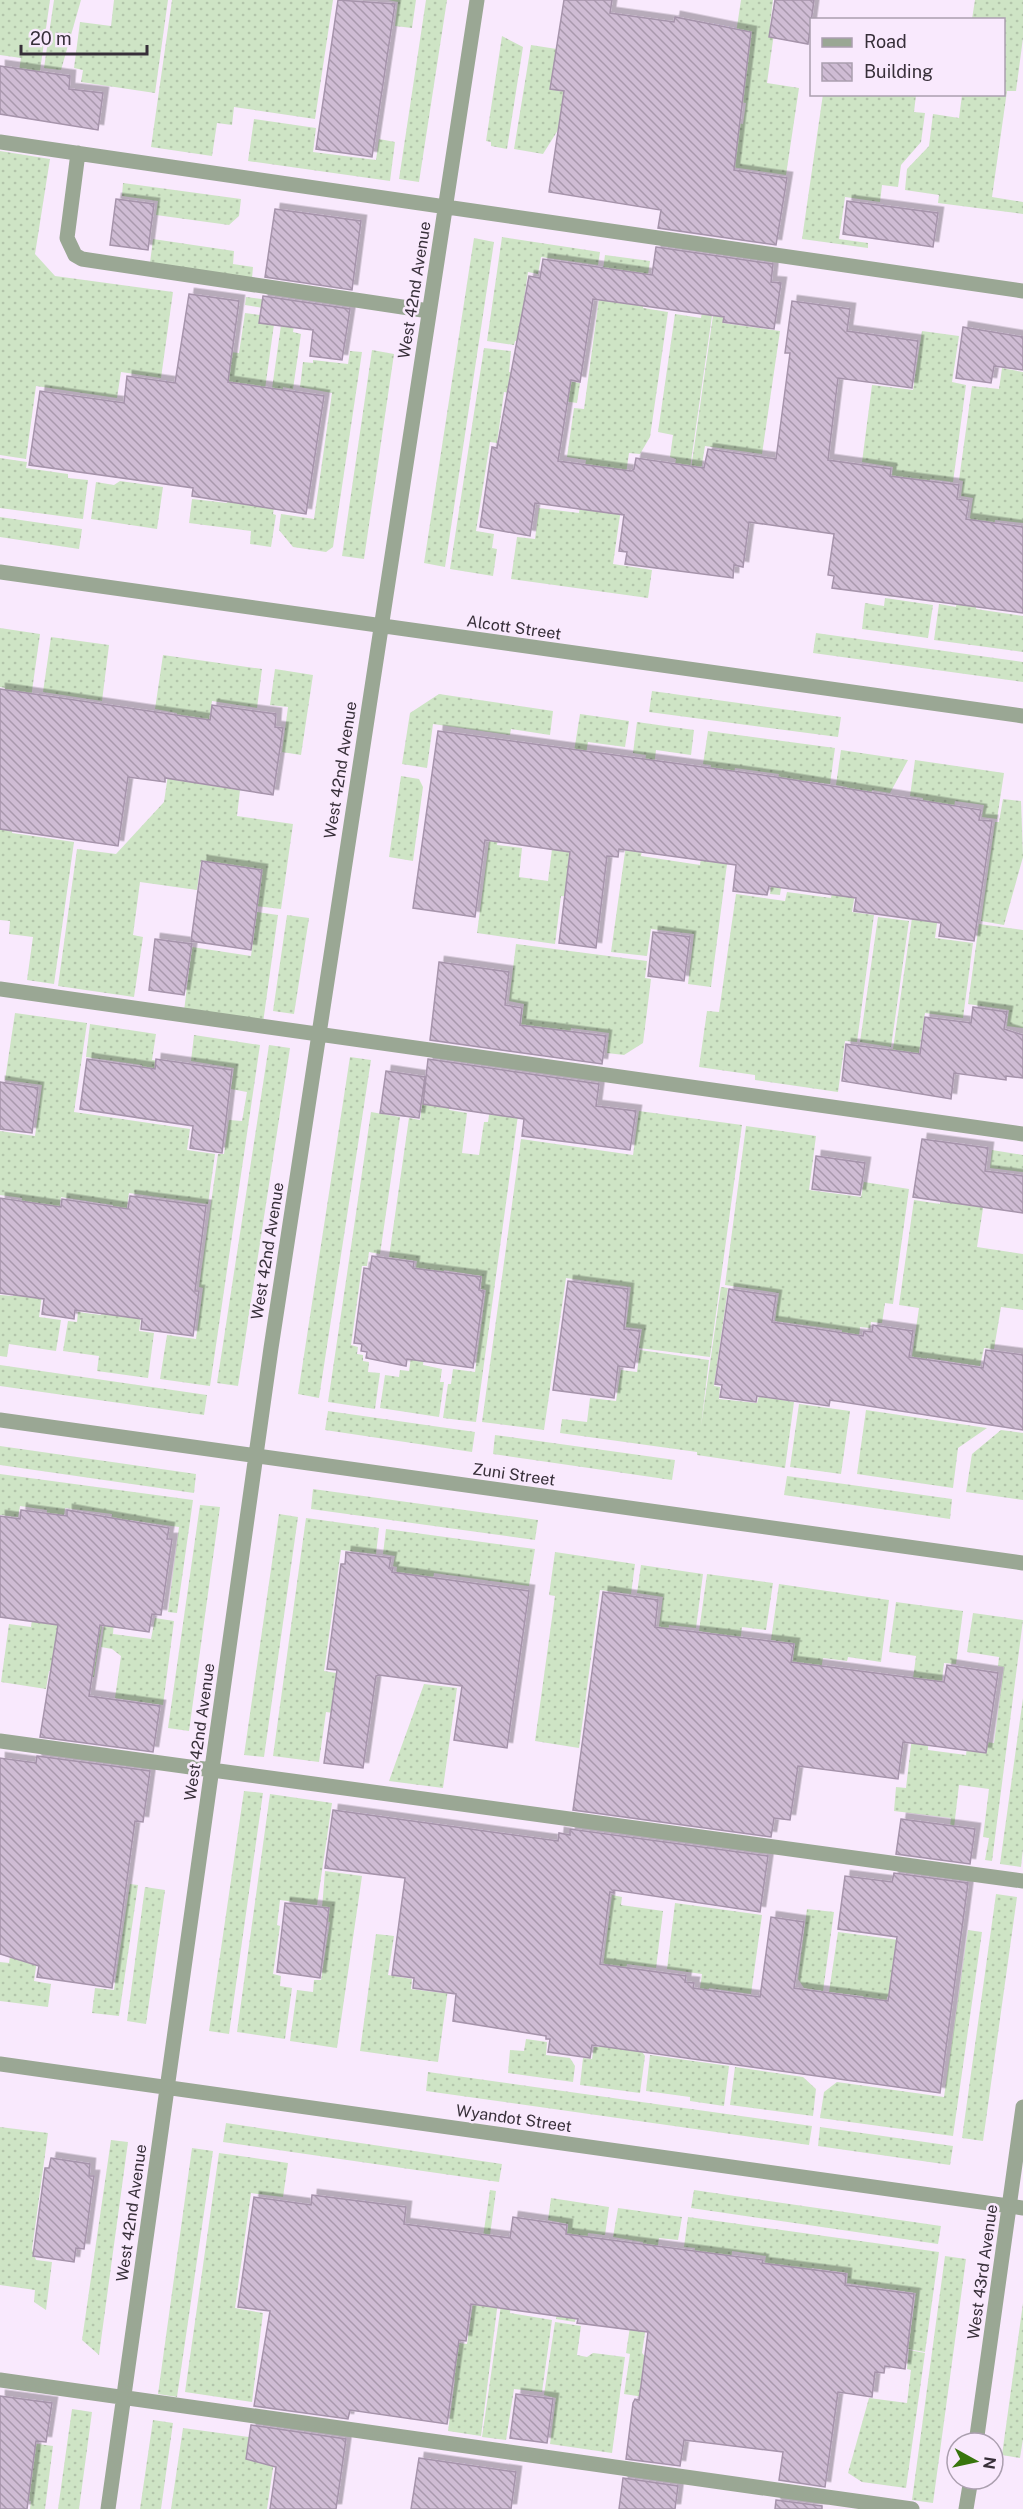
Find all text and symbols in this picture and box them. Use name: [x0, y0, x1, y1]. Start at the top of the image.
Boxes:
scale bar: [21, 18, 147, 56]
legend: [810, 18, 1005, 96]
text: 20 m: [30, 28, 72, 49]
text: Road: [864, 31, 907, 52]
text: Building: [864, 61, 933, 82]
street label: West 42nd Avenue: [394, 220, 435, 360]
street label: Alcott Street: [465, 611, 562, 644]
street label: West 42nd Avenue: [320, 700, 361, 840]
street label: West 42nd Avenue: [247, 1181, 288, 1321]
street label: Zuni Street: [471, 1459, 557, 1490]
street label: West 42nd Avenue: [180, 1662, 219, 1802]
street label: Wyandot Street: [455, 2101, 573, 2136]
street label: West 42nd Avenue: [112, 2143, 151, 2283]
street label: West 43rd Avenue: [964, 2203, 1001, 2341]
north arrow: [945, 2431, 1005, 2491]
text: N: [979, 2455, 1000, 2471]

